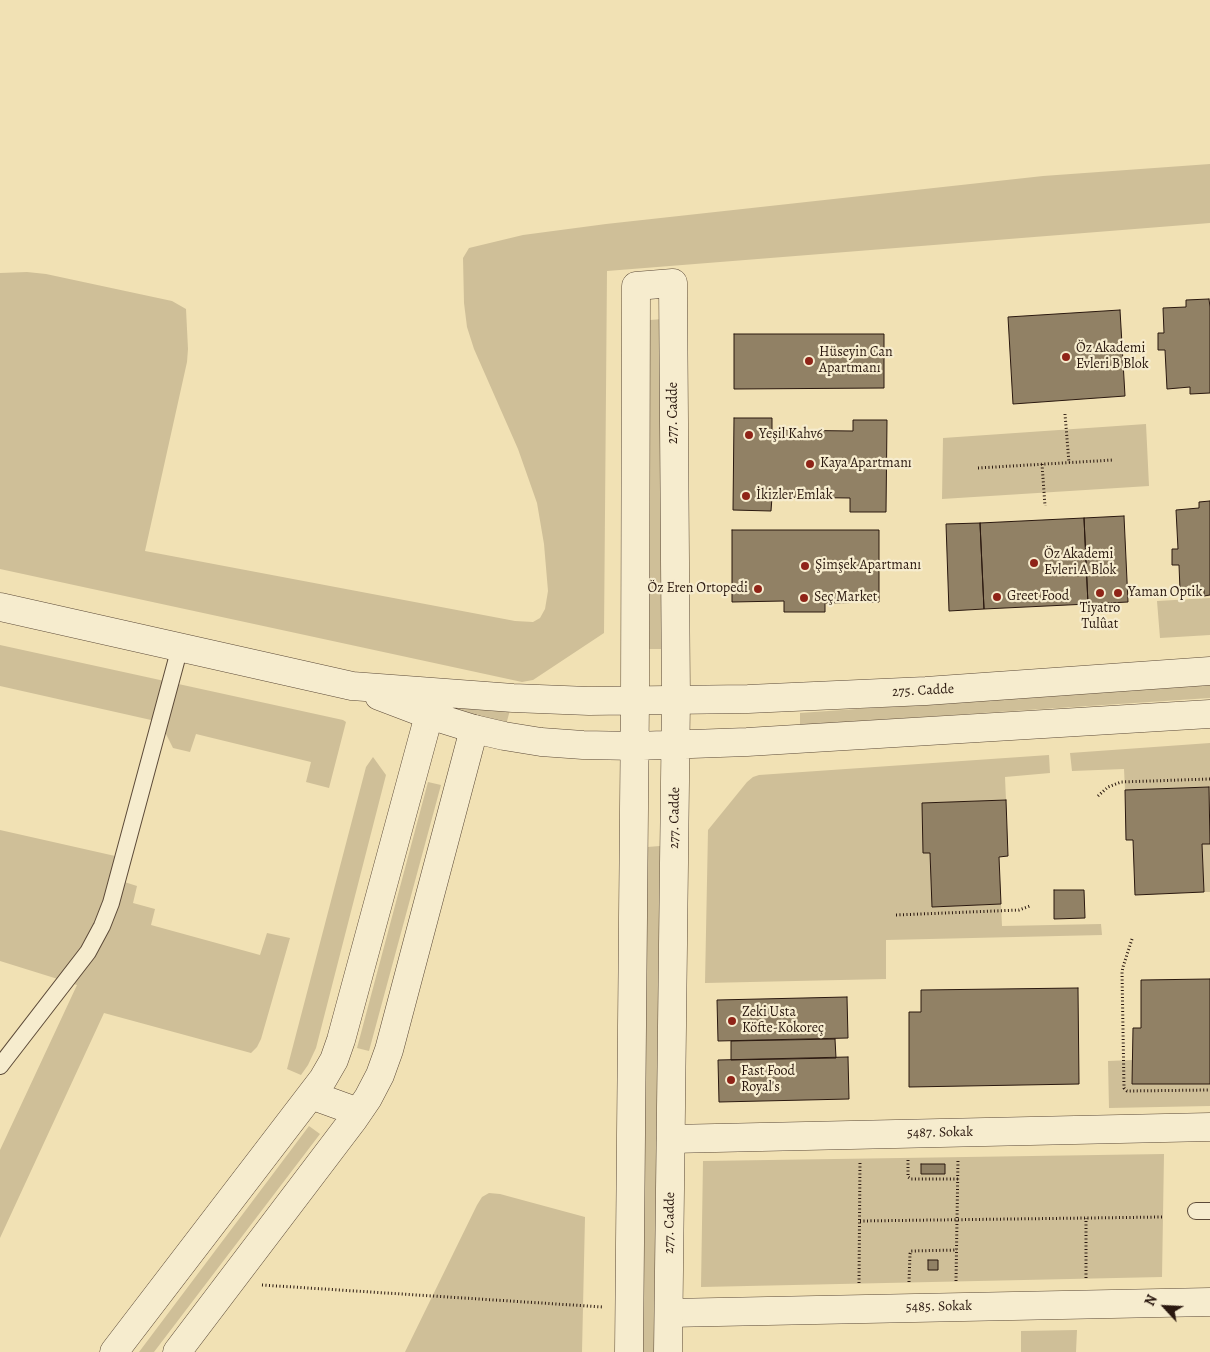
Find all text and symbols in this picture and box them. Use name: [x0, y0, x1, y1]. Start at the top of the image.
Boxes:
place label: Öz Akademi Evleri B Blok: [1076, 341, 1149, 374]
place label: Hüseyin Can Apartmanı: [819, 345, 893, 378]
marker: Öz Akademi Evleri B Blok: [1060, 351, 1072, 363]
marker: Hüseyin Can Apartmanı: [803, 355, 815, 367]
street label: 277. Cadde: [666, 382, 682, 444]
place label: Yeşil Kahv6: [759, 427, 823, 443]
marker: Yeşil Kahv6: [743, 429, 755, 441]
place label: Kaya Apartmanı: [820, 456, 912, 472]
marker: Kaya Apartmanı: [804, 458, 816, 470]
place label: İkizler Emlak: [756, 488, 833, 504]
marker: İkizler Emlak: [740, 490, 752, 502]
place label: Öz Akademi Evleri A Blok: [1044, 547, 1117, 580]
marker: Öz Akademi Evleri A Blok: [1028, 557, 1040, 569]
place label: Şimşek Apartmanı: [815, 558, 921, 574]
marker: Şimşek Apartmanı: [799, 560, 811, 572]
place label: Öz Eren Ortopedi: [648, 581, 748, 597]
marker: Öz Eren Ortopedi: [752, 583, 764, 595]
place label: Yaman Optik: [1128, 585, 1202, 601]
marker: Tiyatro Tulûat: [1094, 587, 1106, 599]
marker: Yaman Optik: [1112, 587, 1124, 599]
place label: Greet Food: [1007, 589, 1069, 605]
place label: Seç Market: [814, 590, 877, 606]
marker: Greet Food: [991, 591, 1003, 603]
marker: Seç Market: [798, 592, 810, 604]
place label: Tiyatro Tulûat: [1080, 601, 1120, 634]
street label: 275. Cadde: [892, 681, 954, 701]
street label: 277. Cadde: [666, 787, 684, 849]
place label: Zeki Usta Köfte-Kokoreç: [742, 1005, 824, 1038]
marker: Zeki Usta Köfte-Kokoreç: [726, 1015, 738, 1027]
place label: Fast Food Royal's: [741, 1064, 795, 1096]
marker: Fast Food Royal's: [725, 1074, 737, 1086]
street label: 5487. Sokak: [907, 1124, 973, 1142]
street label: 277. Cadde: [661, 1192, 679, 1254]
north arrow: [1140, 1282, 1190, 1332]
text: N: [1140, 1292, 1162, 1309]
street label: 5485. Sokak: [906, 1298, 972, 1316]

